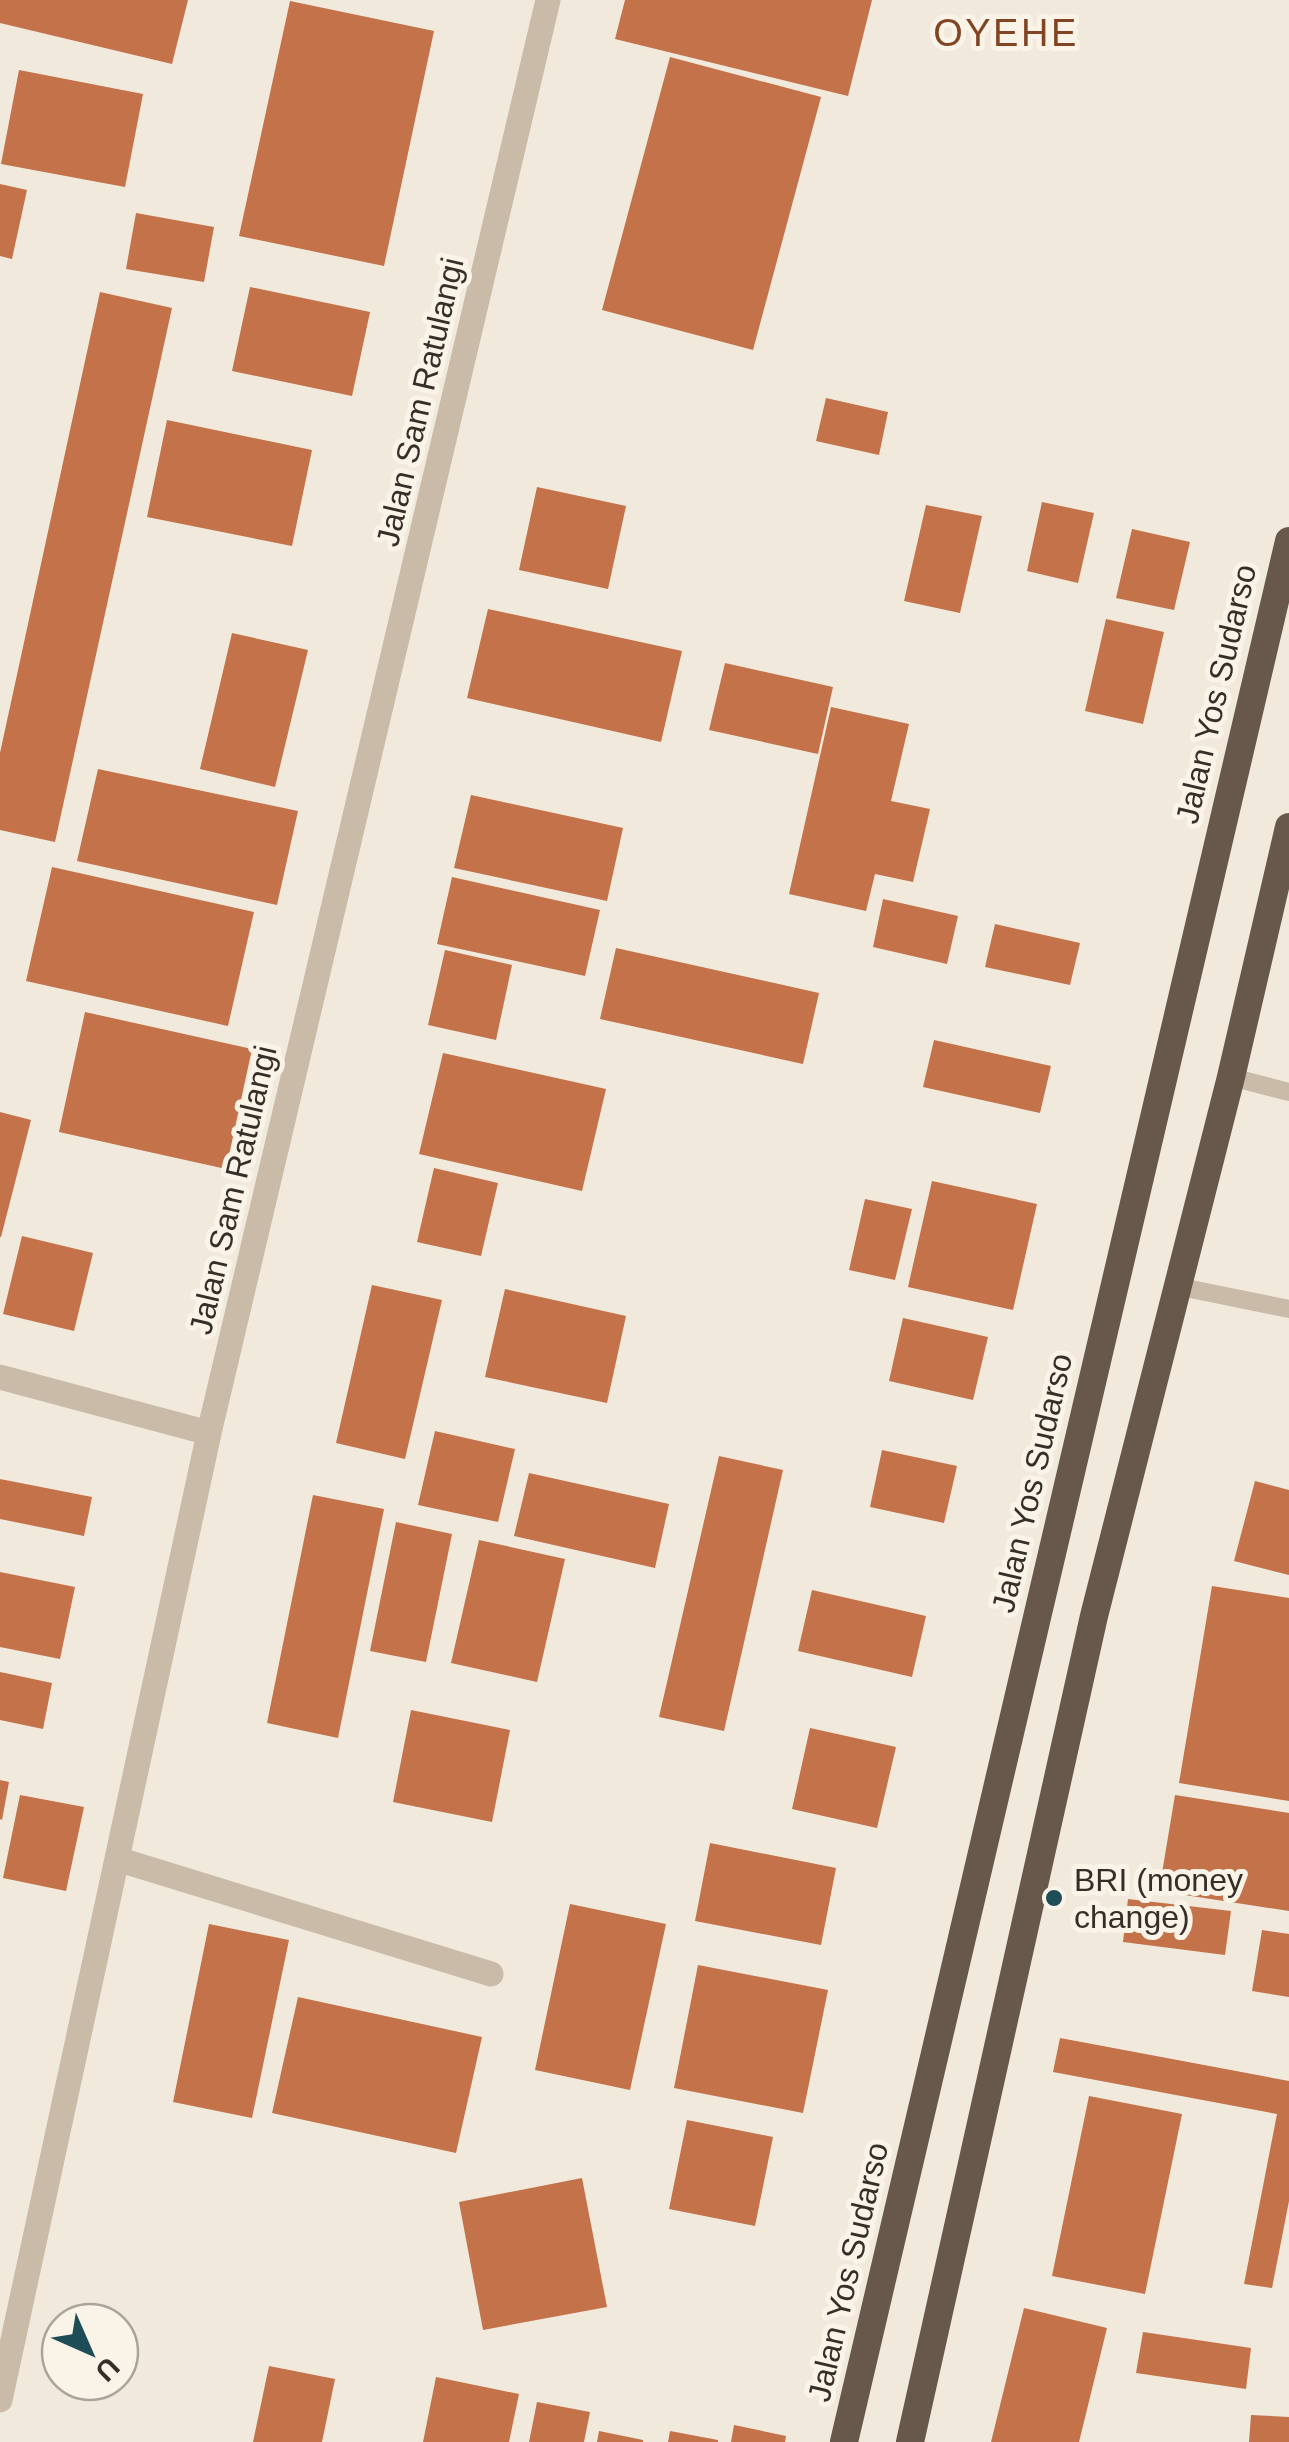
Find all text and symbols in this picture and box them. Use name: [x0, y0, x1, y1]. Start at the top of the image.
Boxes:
district label: OYEHE: [933, 12, 1079, 54]
street label: Jalan Sam Ratulangi: [369, 254, 471, 550]
street label: Jalan Yos Sudarso: [1169, 561, 1263, 827]
street label: Jalan Sam Ratulangi: [182, 1042, 284, 1338]
street label: Jalan Yos Sudarso: [985, 1350, 1079, 1616]
place label: BRI (money change): [1074, 1862, 1243, 1935]
marker: BRI (money change): [1043, 1887, 1065, 1909]
street label: Jalan Yos Sudarso: [801, 2139, 895, 2405]
north arrow: [40, 2302, 140, 2402]
text: U: [89, 2351, 125, 2387]

